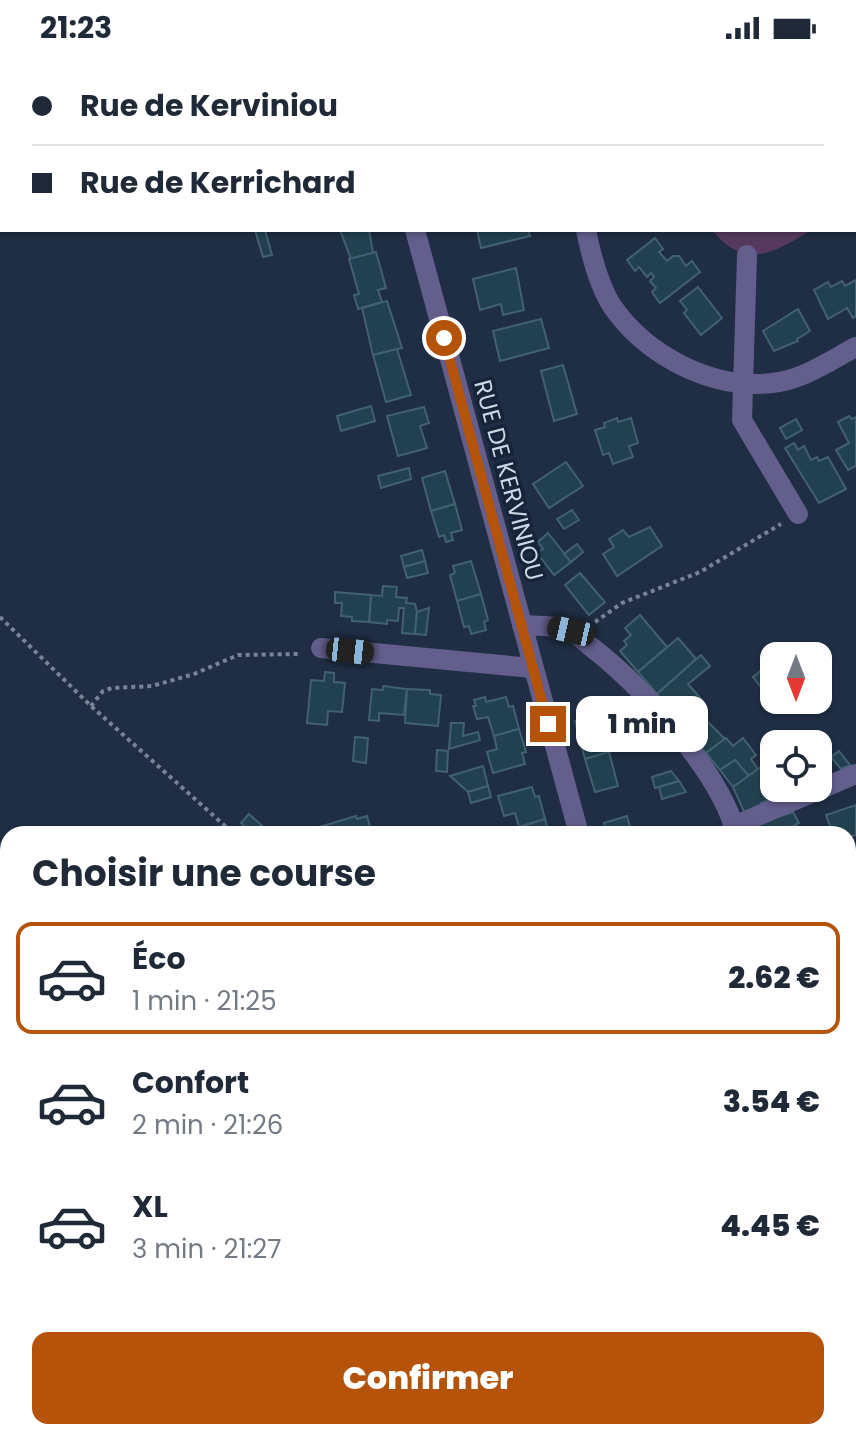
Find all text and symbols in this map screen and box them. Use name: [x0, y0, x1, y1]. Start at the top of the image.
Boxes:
text: 21:23: [40, 6, 112, 49]
text: Rue de Kerviniou: [80, 84, 338, 127]
text: Rue de Kerrichard: [80, 161, 356, 204]
route start: [426, 320, 462, 356]
street label: RUE DE KERVINIOU: [466, 376, 552, 584]
car: [545, 614, 597, 648]
car: [325, 637, 375, 665]
north arrow: [760, 642, 832, 714]
map controls: [760, 642, 832, 802]
callout: 1 min: [576, 696, 708, 752]
route end: [530, 706, 566, 742]
text: 1 min: [608, 706, 676, 742]
button: locate: [760, 730, 832, 802]
text: Choisir une course: [32, 848, 376, 899]
text: Éco: [132, 937, 186, 980]
icon: car: [36, 942, 108, 1014]
text: 2.62 €: [728, 956, 820, 999]
text: 1 min · 21:25: [132, 983, 277, 1019]
text: Confort: [132, 1061, 249, 1104]
icon: car: [36, 1066, 108, 1138]
text: 3.54 €: [723, 1080, 820, 1123]
text: 2 min · 21:26: [132, 1107, 283, 1143]
text: XL: [132, 1185, 168, 1228]
icon: car: [36, 1190, 108, 1262]
text: 4.45 €: [720, 1204, 820, 1247]
text: 3 min · 21:27: [132, 1231, 281, 1267]
button: Confirmer: [32, 1332, 824, 1424]

